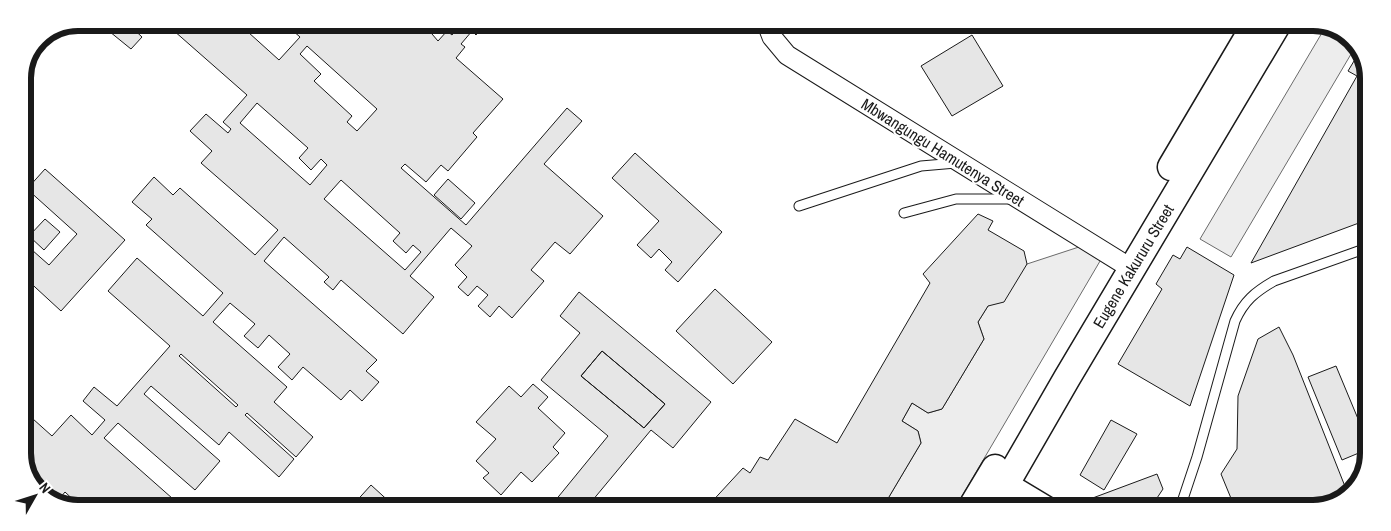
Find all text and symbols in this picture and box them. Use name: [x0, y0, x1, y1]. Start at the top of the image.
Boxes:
street label: Mbwangungu Hamutenya Street: [857, 93, 1029, 211]
street label: Eugene Kakururu Street: [1087, 200, 1179, 332]
north arrow: [10, 471, 60, 521]
text: N: [35, 479, 55, 497]

